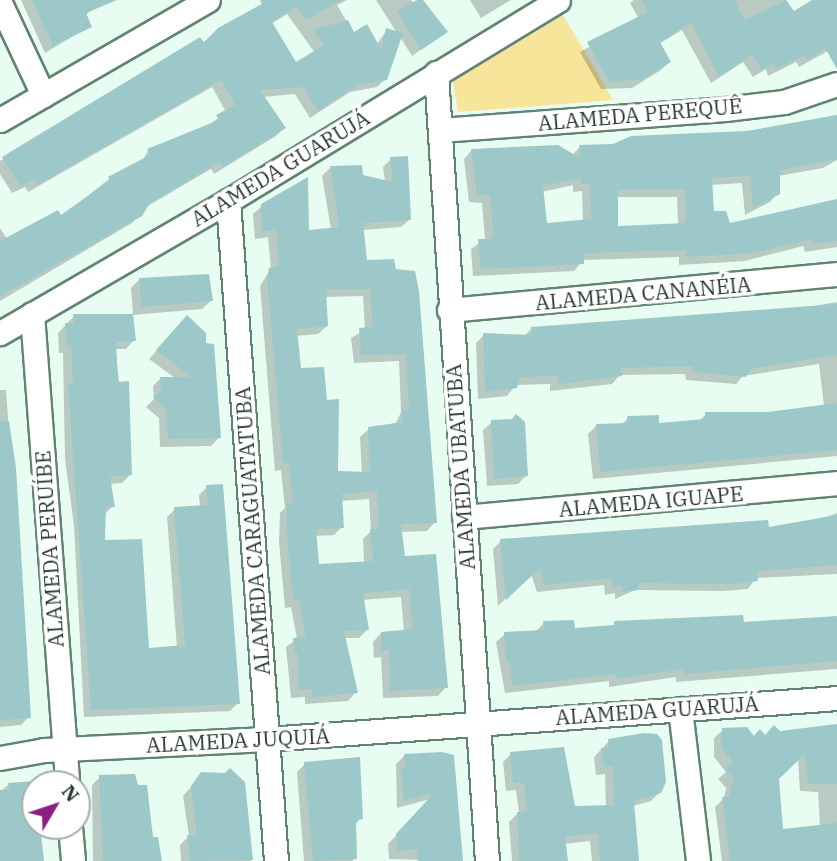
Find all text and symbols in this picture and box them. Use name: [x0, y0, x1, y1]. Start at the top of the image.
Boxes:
street label: ALAMEDA PEREQUÊ: [537, 93, 743, 135]
street label: ALAMEDA GUARUJÁ: [186, 105, 374, 231]
street label: ALAMEDA CANANÉIA: [534, 271, 752, 315]
street label: ALAMEDA UBATUBA: [440, 363, 480, 571]
street label: ALAMEDA CARAGUATATUBA: [229, 386, 275, 676]
street label: ALAMEDA PERUÍBE: [30, 450, 68, 648]
street label: ALAMEDA IGUAPE: [558, 480, 744, 522]
street label: ALAMEDA GUARUJÁ: [555, 690, 759, 730]
street label: ALAMEDA JUQUIÁ: [145, 723, 331, 757]
north arrow: [21, 770, 91, 840]
text: N: [57, 780, 85, 806]

